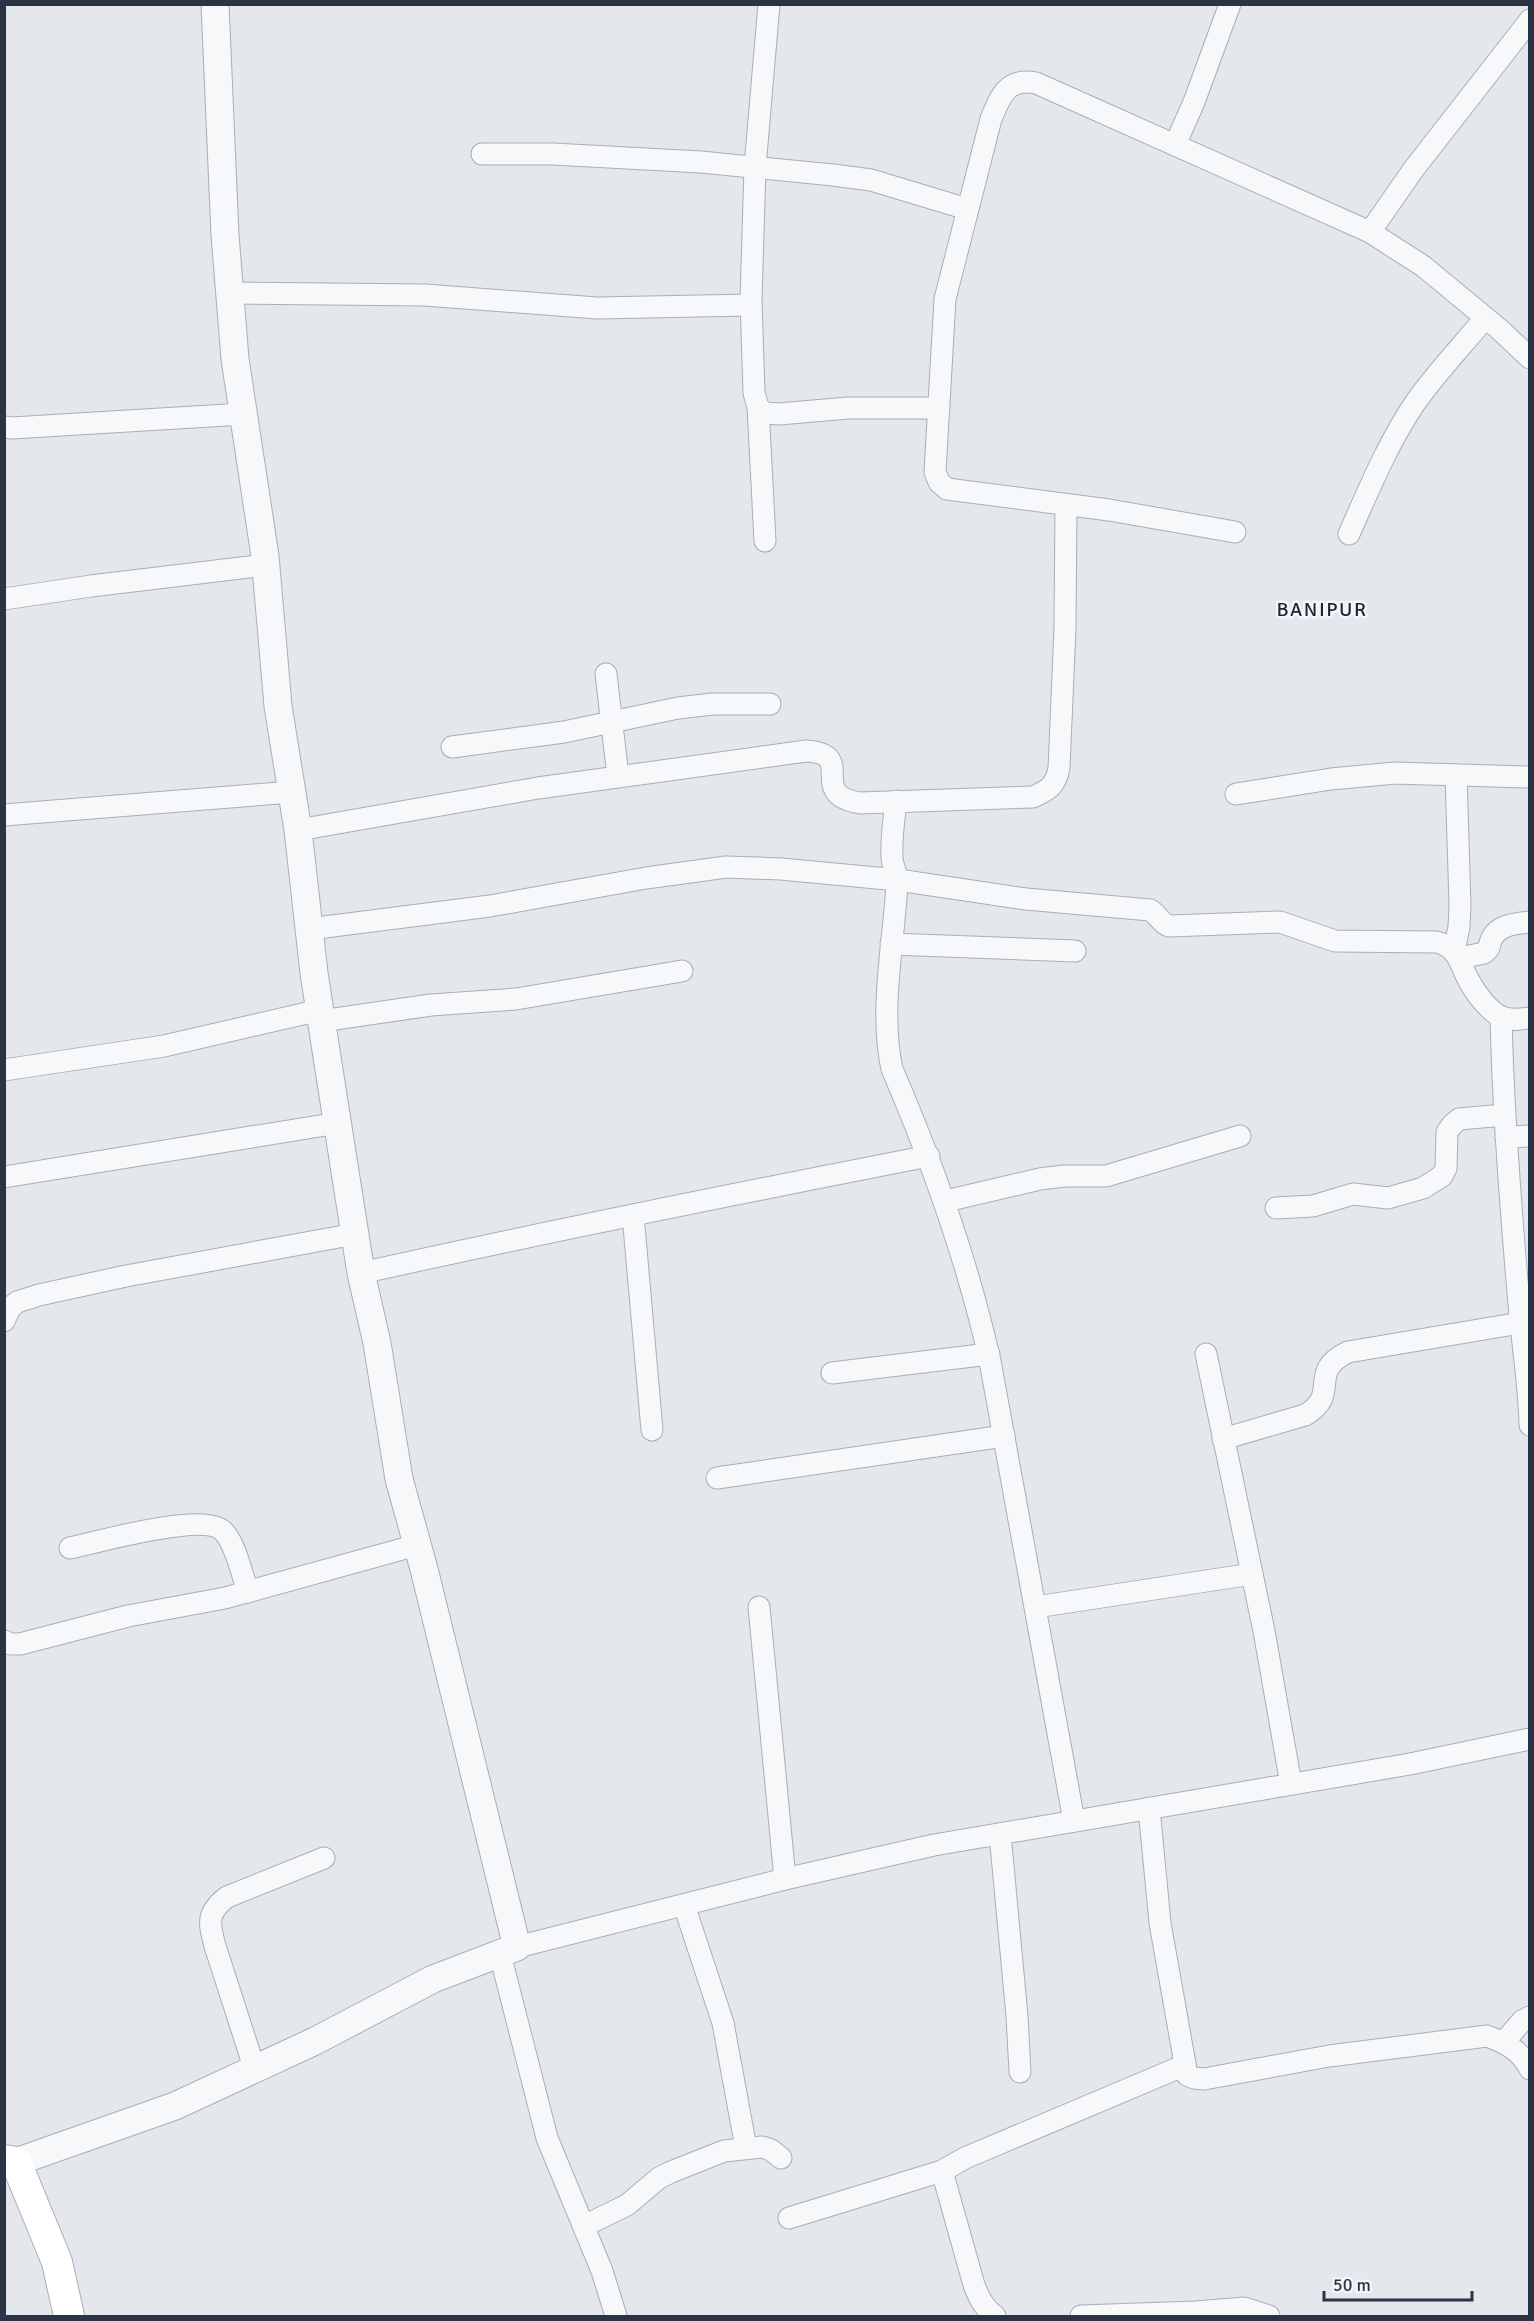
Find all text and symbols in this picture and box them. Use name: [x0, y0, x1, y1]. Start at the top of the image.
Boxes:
district label: BANIPUR: [1276, 597, 1368, 622]
scale bar: [1324, 2264, 1472, 2302]
text: 50 m: [1333, 2274, 1371, 2296]

